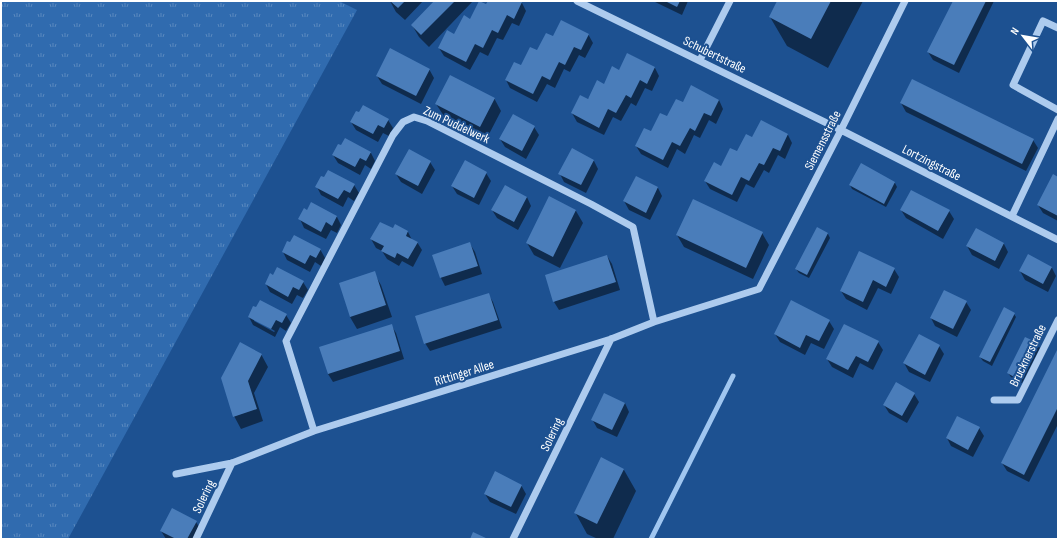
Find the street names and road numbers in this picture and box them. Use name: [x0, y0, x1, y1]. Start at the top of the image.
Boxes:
street label: Schubertstraße: [680, 33, 749, 77]
street label: Zum Puddelwerk: [421, 103, 492, 147]
street label: Siemensstraße: [801, 108, 845, 173]
street label: Lortzingstraße: [900, 141, 964, 184]
street label: Brucknerstraße: [1006, 322, 1050, 389]
street label: Rittinger Allee: [433, 356, 496, 390]
street label: Solering: [537, 415, 567, 454]
street label: Solering: [189, 477, 219, 516]

